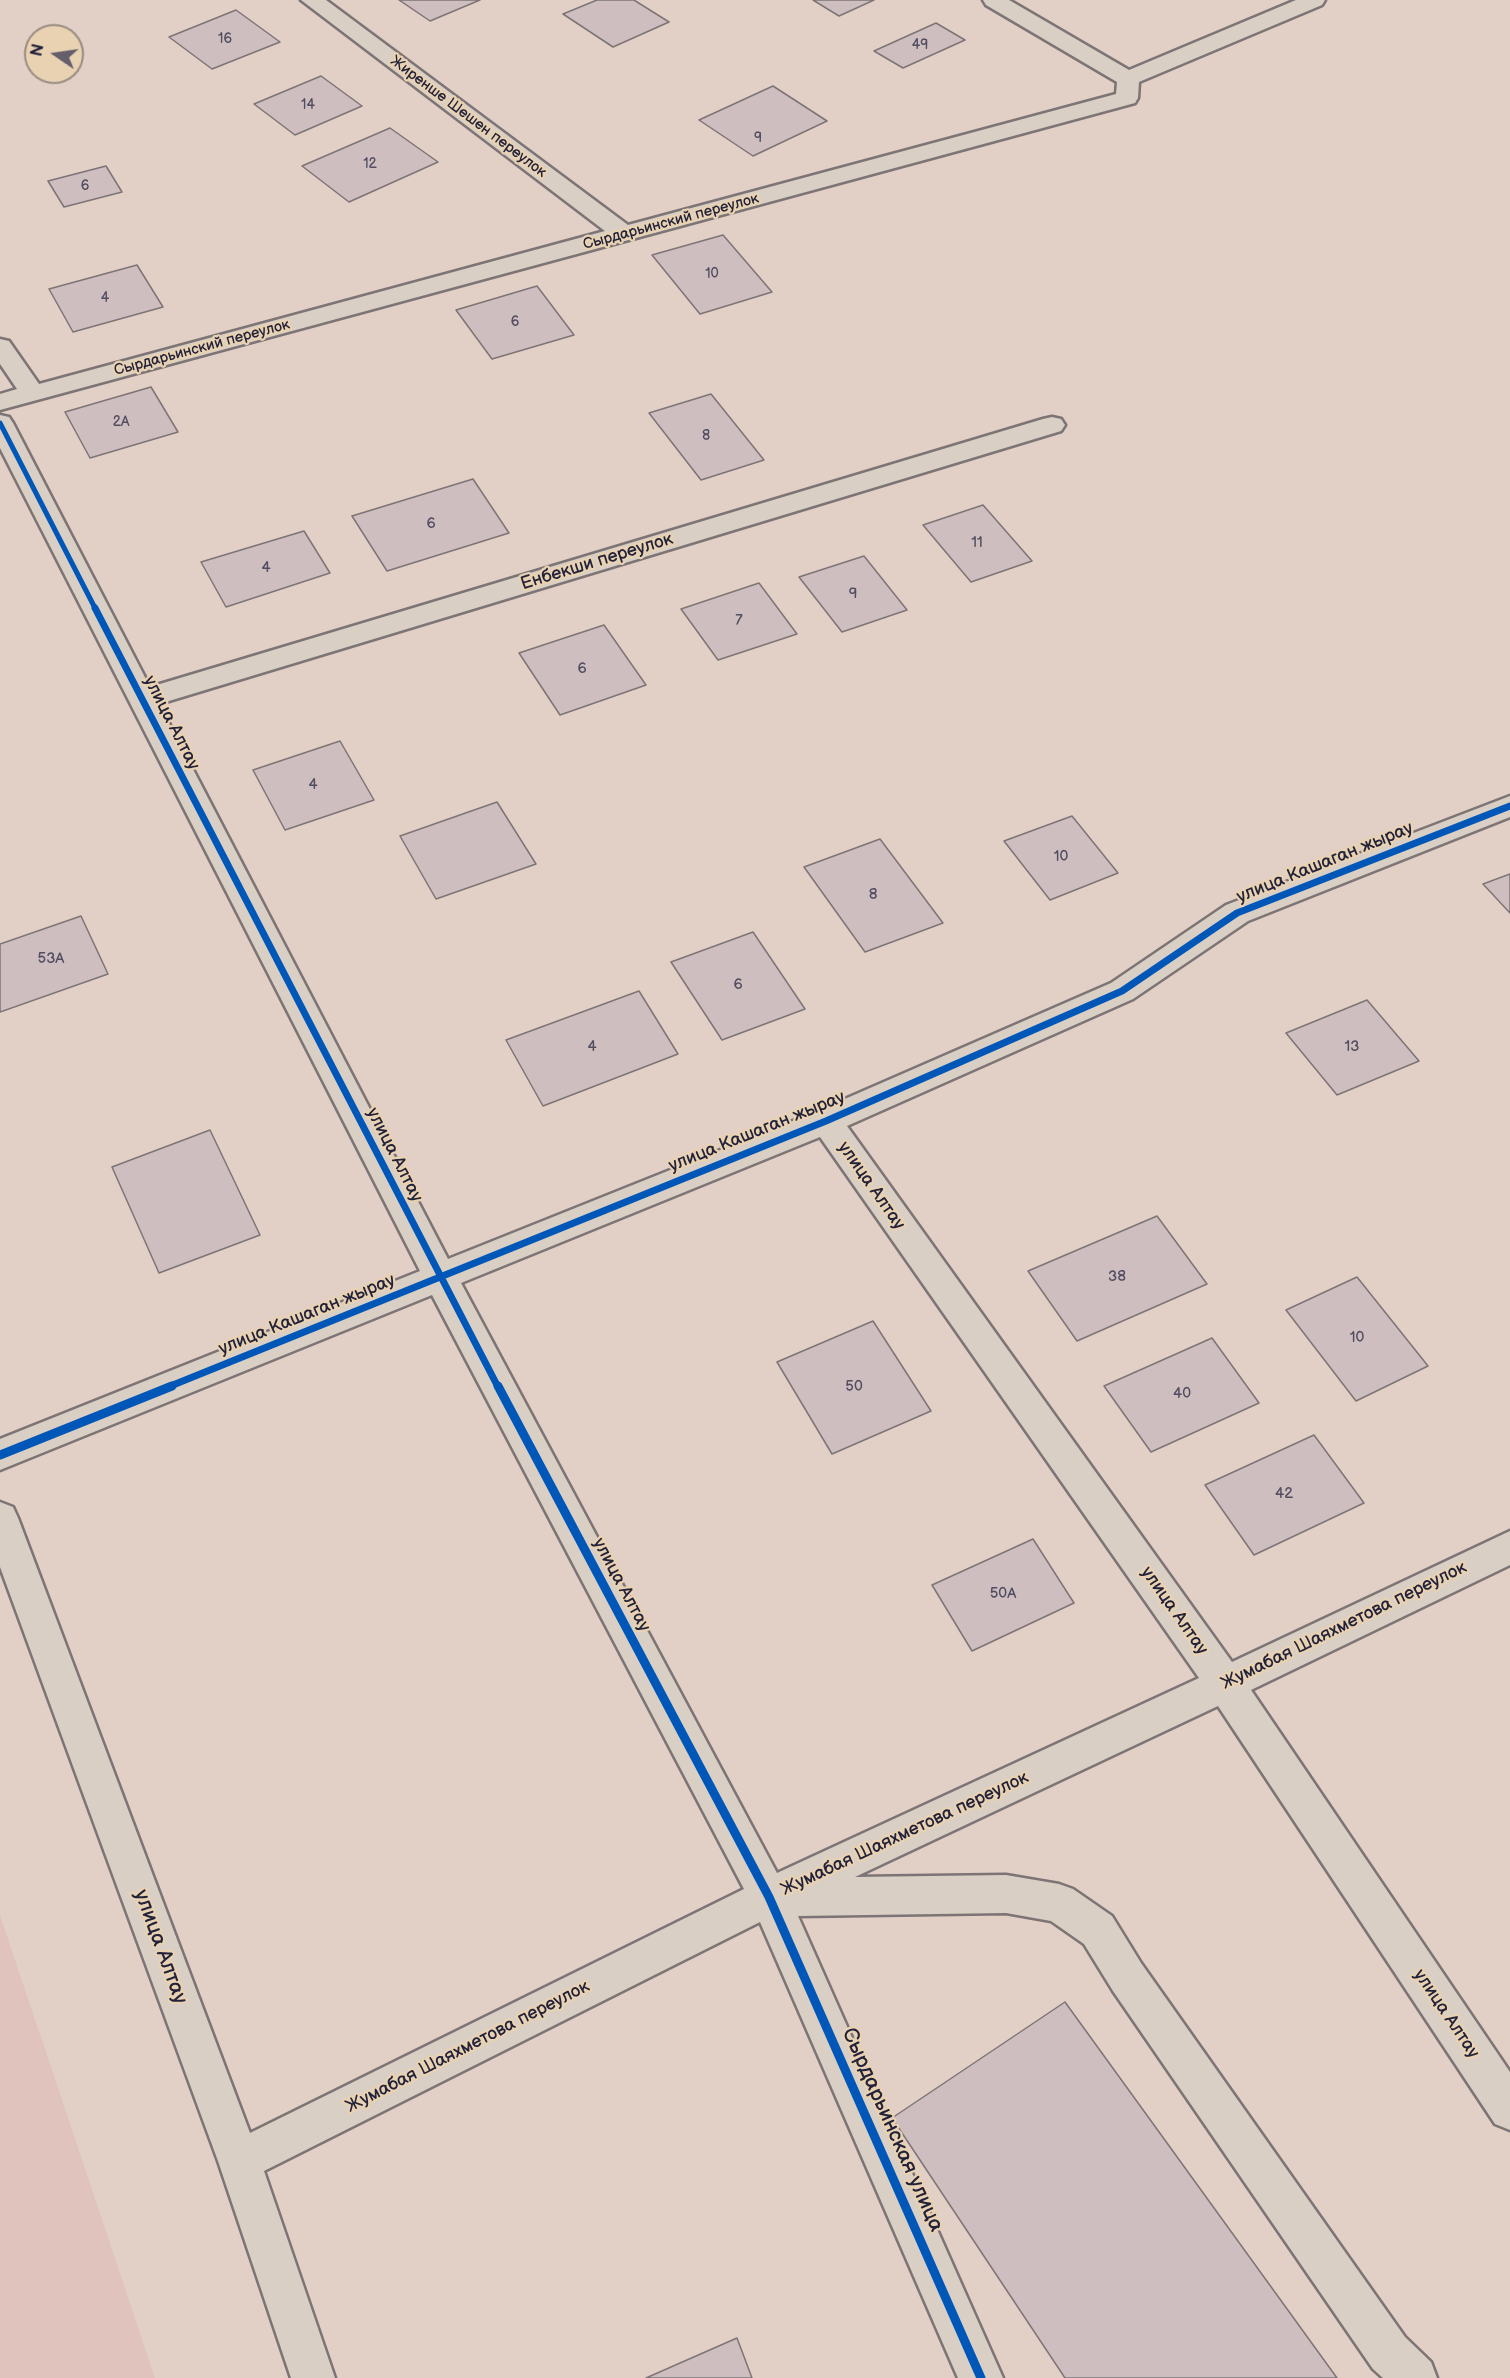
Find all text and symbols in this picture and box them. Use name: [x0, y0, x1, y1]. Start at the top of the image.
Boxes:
north arrow: [24, 24, 84, 84]
house number: 16: [218, 31, 232, 47]
house number: 49: [912, 37, 928, 53]
text: N: [27, 42, 49, 58]
street label: Жиренше Шешен переулок: [386, 52, 550, 182]
house number: 14: [301, 97, 315, 113]
house number: 9: [754, 130, 762, 146]
house number: 12: [363, 156, 377, 172]
house number: 6: [81, 178, 89, 194]
street label: Сырдарьинский переулок: [581, 190, 761, 254]
house number: 10: [705, 266, 719, 282]
house number: 4: [101, 290, 109, 306]
house number: 6: [511, 314, 519, 330]
street label: Сырдарьинский переулок: [112, 316, 292, 380]
house number: 2А: [113, 414, 129, 430]
house number: 8: [702, 428, 710, 444]
house number: 6: [426, 515, 436, 533]
street label: Енбекши переулок: [518, 529, 676, 595]
house number: 11: [971, 534, 983, 552]
house number: 4: [261, 559, 271, 577]
house number: 9: [849, 585, 857, 603]
house number: 7: [735, 612, 743, 630]
house number: 6: [577, 660, 587, 678]
street label: улица Алтау: [138, 672, 204, 774]
house number: 4: [308, 776, 318, 794]
street label: улица Кашаган жырау: [1234, 818, 1416, 908]
house number: 10: [1054, 848, 1068, 866]
house number: 8: [869, 886, 877, 904]
house number: 53А: [38, 950, 64, 968]
house number: 6: [733, 976, 743, 994]
house number: 4: [587, 1038, 597, 1056]
house number: 13: [1344, 1038, 1360, 1056]
street label: улица Кашаган жырау: [666, 1087, 848, 1177]
street label: улица Алтау: [361, 1104, 427, 1206]
street label: улица Алтау: [833, 1138, 909, 1234]
house number: 38: [1108, 1268, 1126, 1286]
street label: улица Кашаган жырау: [216, 1270, 398, 1360]
house number: 10: [1350, 1329, 1364, 1347]
house number: 50: [845, 1378, 863, 1396]
house number: 40: [1173, 1385, 1191, 1403]
house number: 42: [1275, 1485, 1293, 1503]
street label: улица Алтау: [587, 1535, 655, 1635]
street label: Жумабая Шаяхметова переулок: [1218, 1557, 1470, 1695]
street label: улица Алтау: [1136, 1563, 1212, 1659]
house number: 50А: [990, 1585, 1016, 1603]
street label: Жумабая Шаяхметова переулок: [778, 1767, 1032, 1901]
street label: улица Алтау: [128, 1886, 192, 2008]
street label: улица Алтау: [1408, 1965, 1484, 2063]
street label: Жумабая Шаяхметова переулок: [343, 1976, 593, 2118]
street label: Сырдарьинская улица: [836, 2024, 948, 2236]

